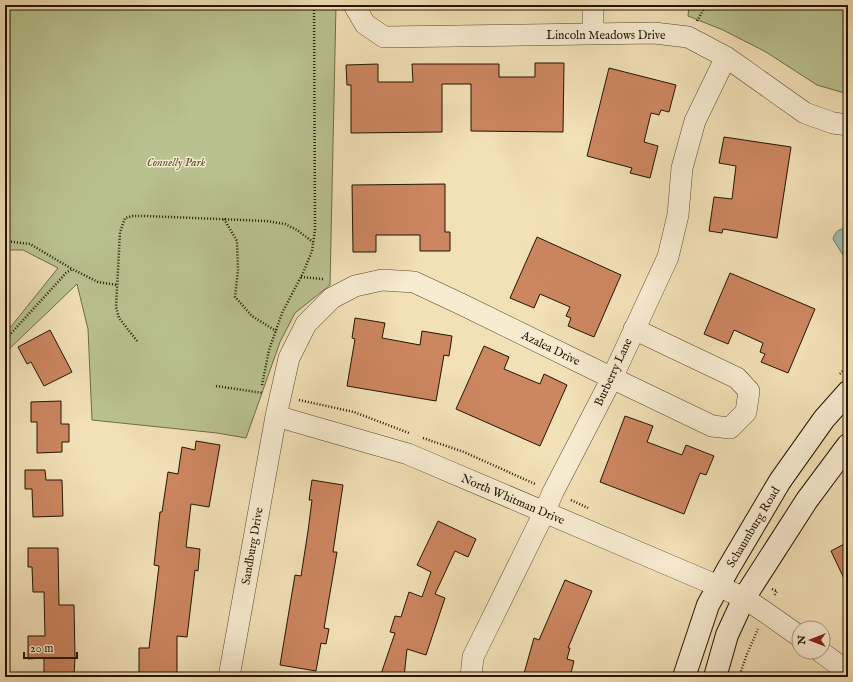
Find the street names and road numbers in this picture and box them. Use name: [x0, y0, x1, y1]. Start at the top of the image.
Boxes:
street label: Lincoln Meadows Drive: [546, 28, 666, 43]
street label: Azalea Drive: [518, 327, 583, 369]
street label: Burberry Lane: [591, 335, 636, 409]
street label: North Whitman Drive: [459, 471, 567, 528]
street label: Schaumburg Road: [723, 484, 784, 570]
street label: Sandburg Drive: [238, 506, 267, 586]

